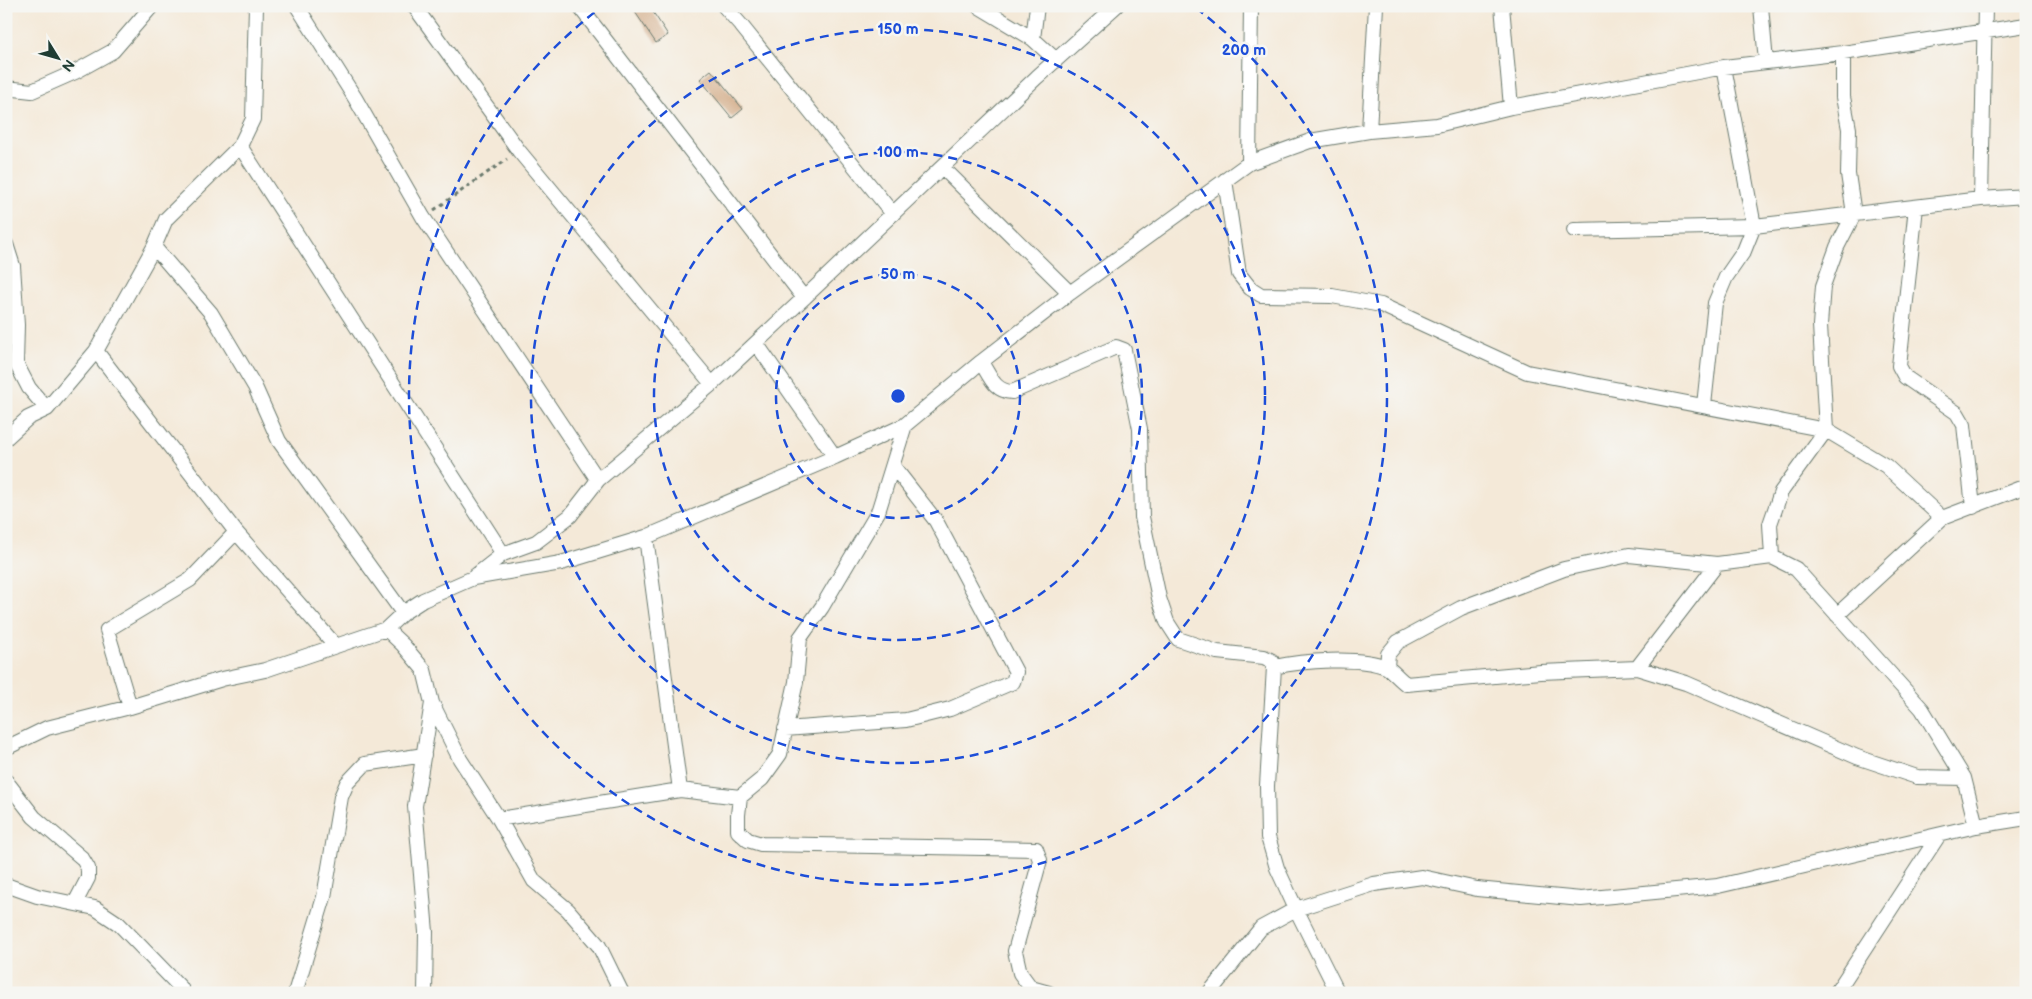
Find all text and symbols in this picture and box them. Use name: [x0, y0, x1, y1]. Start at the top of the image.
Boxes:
text: 150 m: [877, 20, 919, 39]
north arrow: [32, 32, 82, 82]
text: 200 m: [1222, 41, 1266, 60]
text: N: [58, 56, 78, 75]
text: 100 m: [877, 143, 919, 162]
text: 50 m: [881, 265, 916, 284]
centre of rings: [889, 387, 907, 405]

